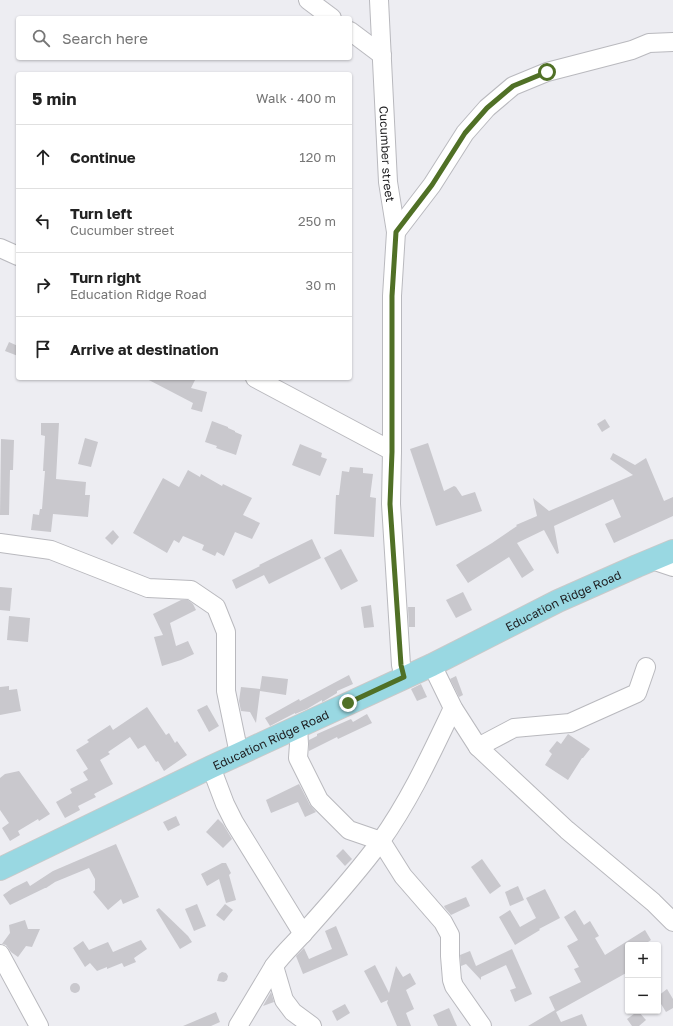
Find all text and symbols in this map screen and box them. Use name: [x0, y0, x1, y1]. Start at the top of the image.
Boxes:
search box: [16, 16, 352, 60]
icon: search: [30, 27, 52, 49]
text: Search here: [62, 29, 148, 47]
route start: [538, 63, 556, 81]
text: 5 min: [32, 88, 76, 109]
text: Walk · 400 m: [256, 90, 336, 106]
street label: Cucumber street: [377, 105, 399, 203]
icon: ahead: [32, 146, 54, 168]
text: Continue: [70, 148, 136, 166]
text: 120 m: [299, 149, 336, 165]
text: Turn left: [70, 204, 132, 222]
icon: left: [32, 210, 54, 232]
text: 250 m: [298, 213, 336, 229]
text: Cucumber street: [70, 222, 174, 238]
text: Turn right: [70, 268, 141, 286]
icon: right: [32, 274, 54, 296]
text: 30 m: [306, 277, 336, 293]
text: Education Ridge Road: [70, 286, 207, 302]
icon: arrive: [32, 338, 54, 360]
text: Arrive at destination: [70, 340, 219, 358]
street label: Education Ridge Road: [503, 567, 623, 634]
route end: [339, 694, 357, 712]
street label: Education Ridge Road: [210, 706, 331, 773]
map controls: [625, 942, 661, 1014]
button: +: [625, 942, 661, 978]
button: −: [625, 978, 661, 1014]

